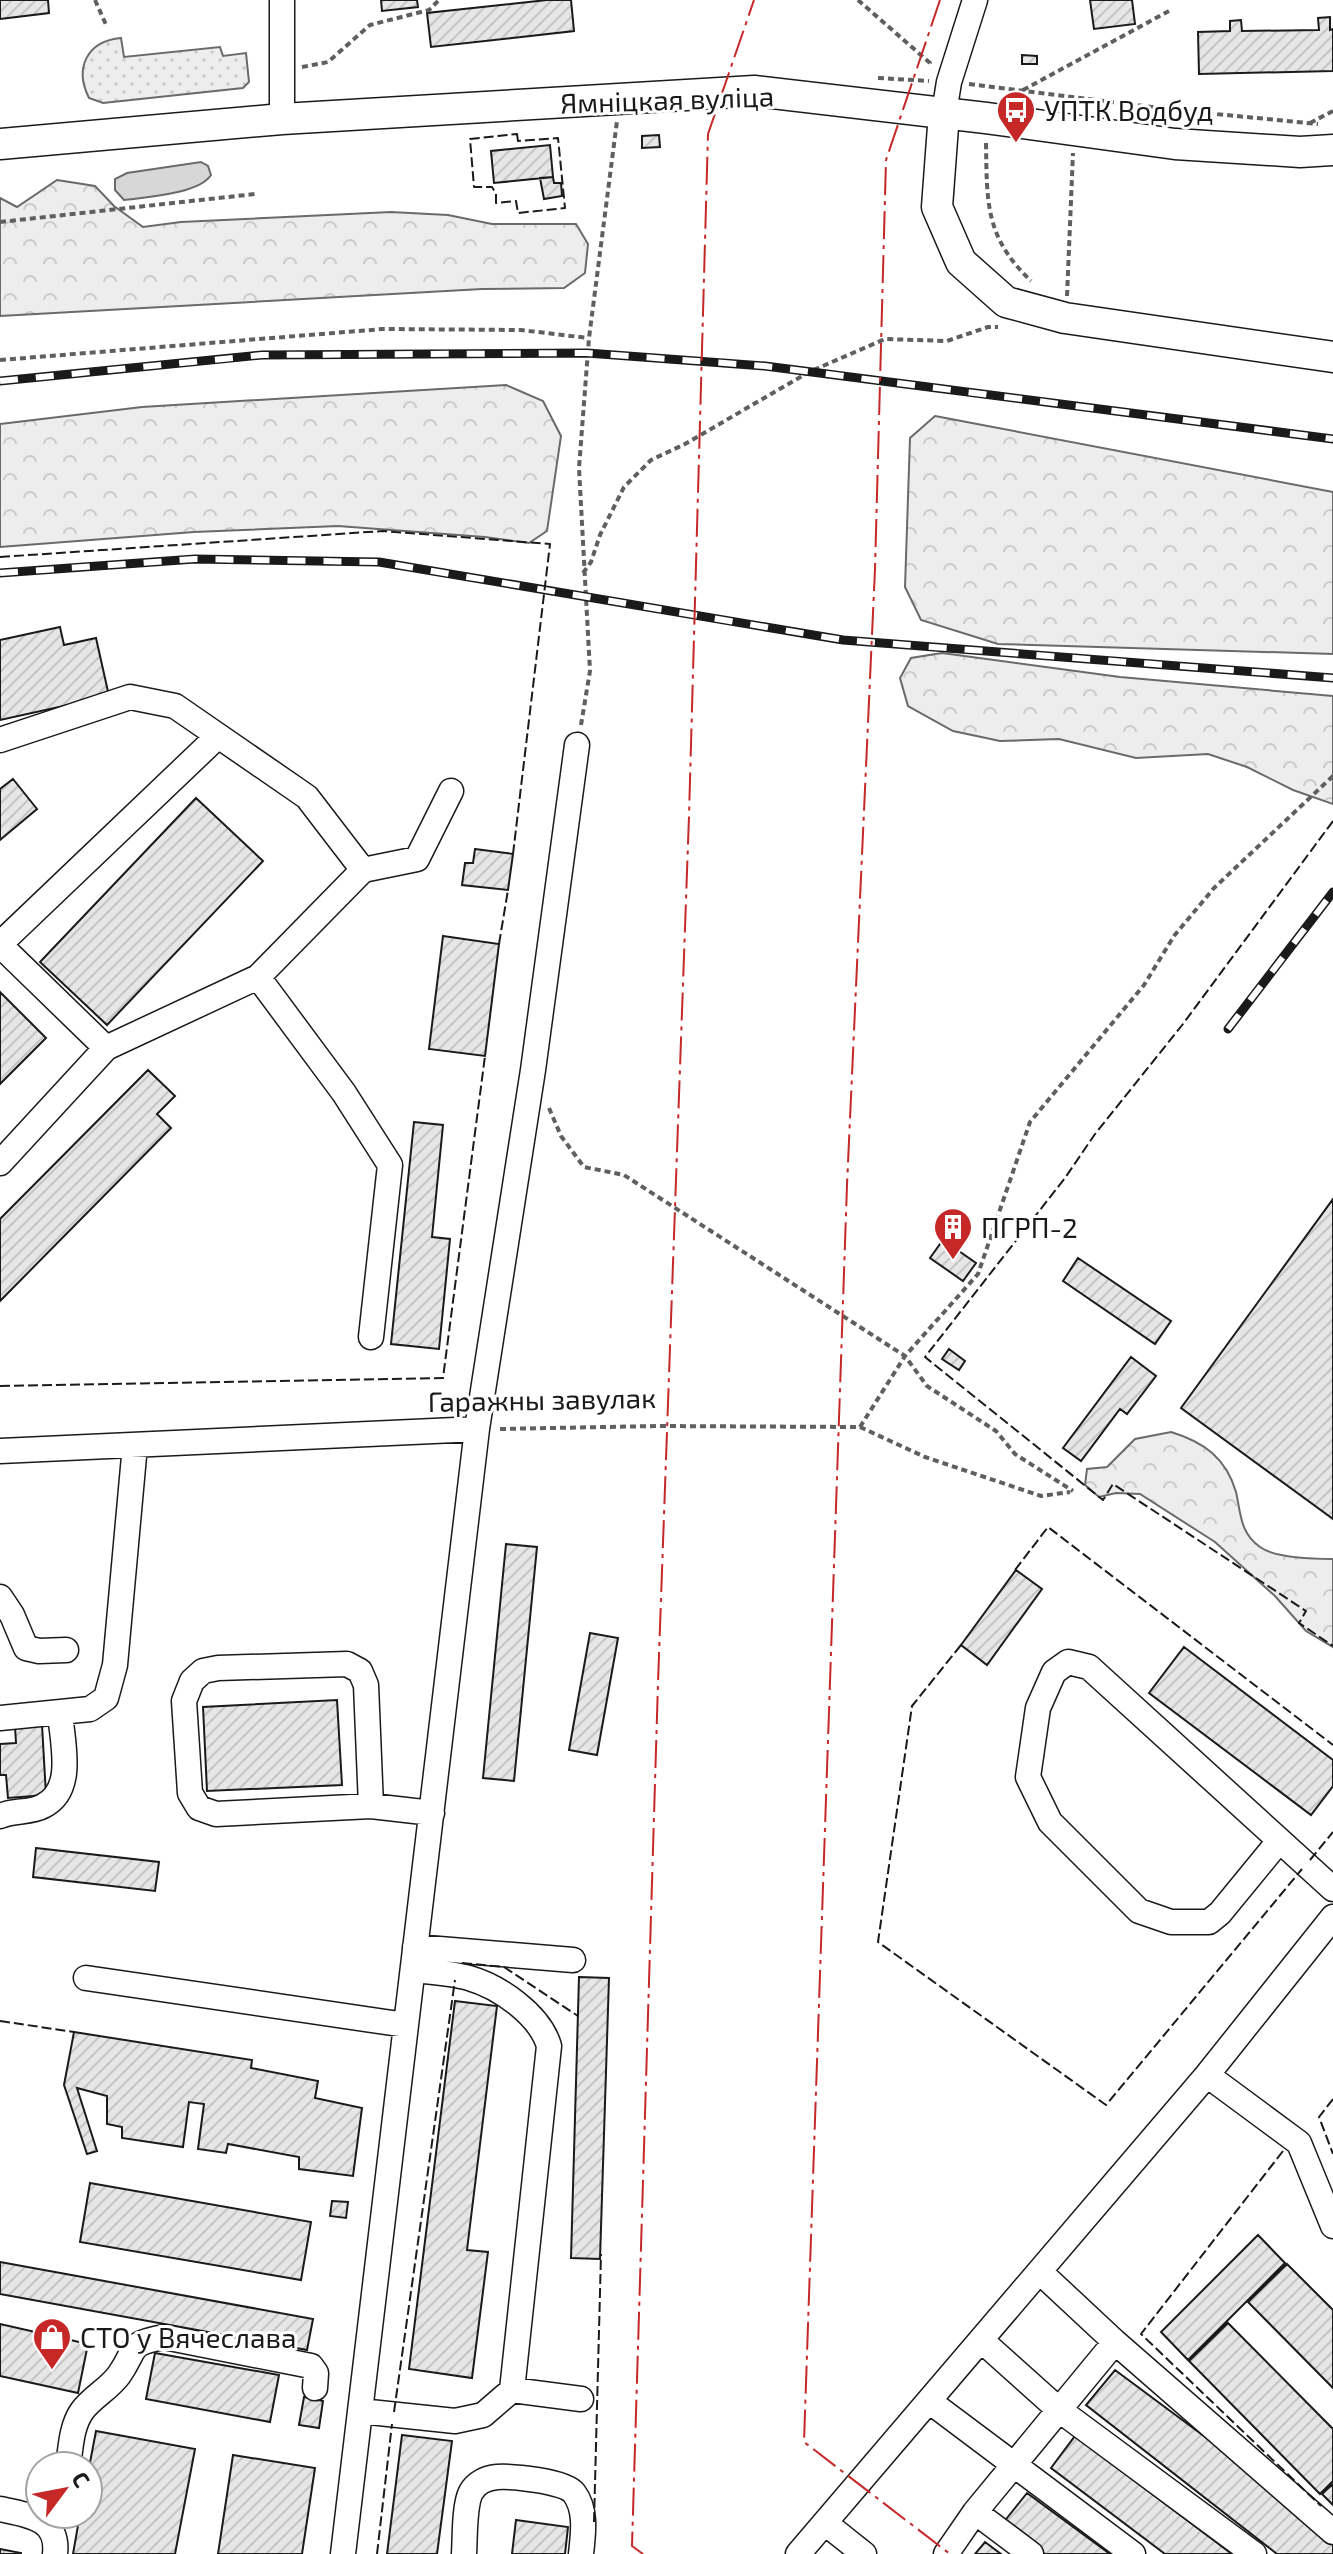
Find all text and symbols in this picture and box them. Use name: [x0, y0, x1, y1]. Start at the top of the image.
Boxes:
street label: Ямніцкая вуліца: [559, 78, 775, 120]
bus stop icon: УПТК Водбуд: [995, 89, 1037, 144]
place label: УПТК Водбуд: [1044, 93, 1213, 127]
building icon: ПГРП-2: [932, 1206, 974, 1261]
place label: ПГРП-2: [981, 1210, 1078, 1244]
street label: Гаражны завулак: [428, 1380, 656, 1418]
shop icon: СТО у Вячеслава: [31, 2316, 73, 2371]
place label: СТО у Вячеслава: [80, 2320, 296, 2354]
north arrow: [24, 2450, 104, 2530]
text: С: [67, 2466, 96, 2491]

